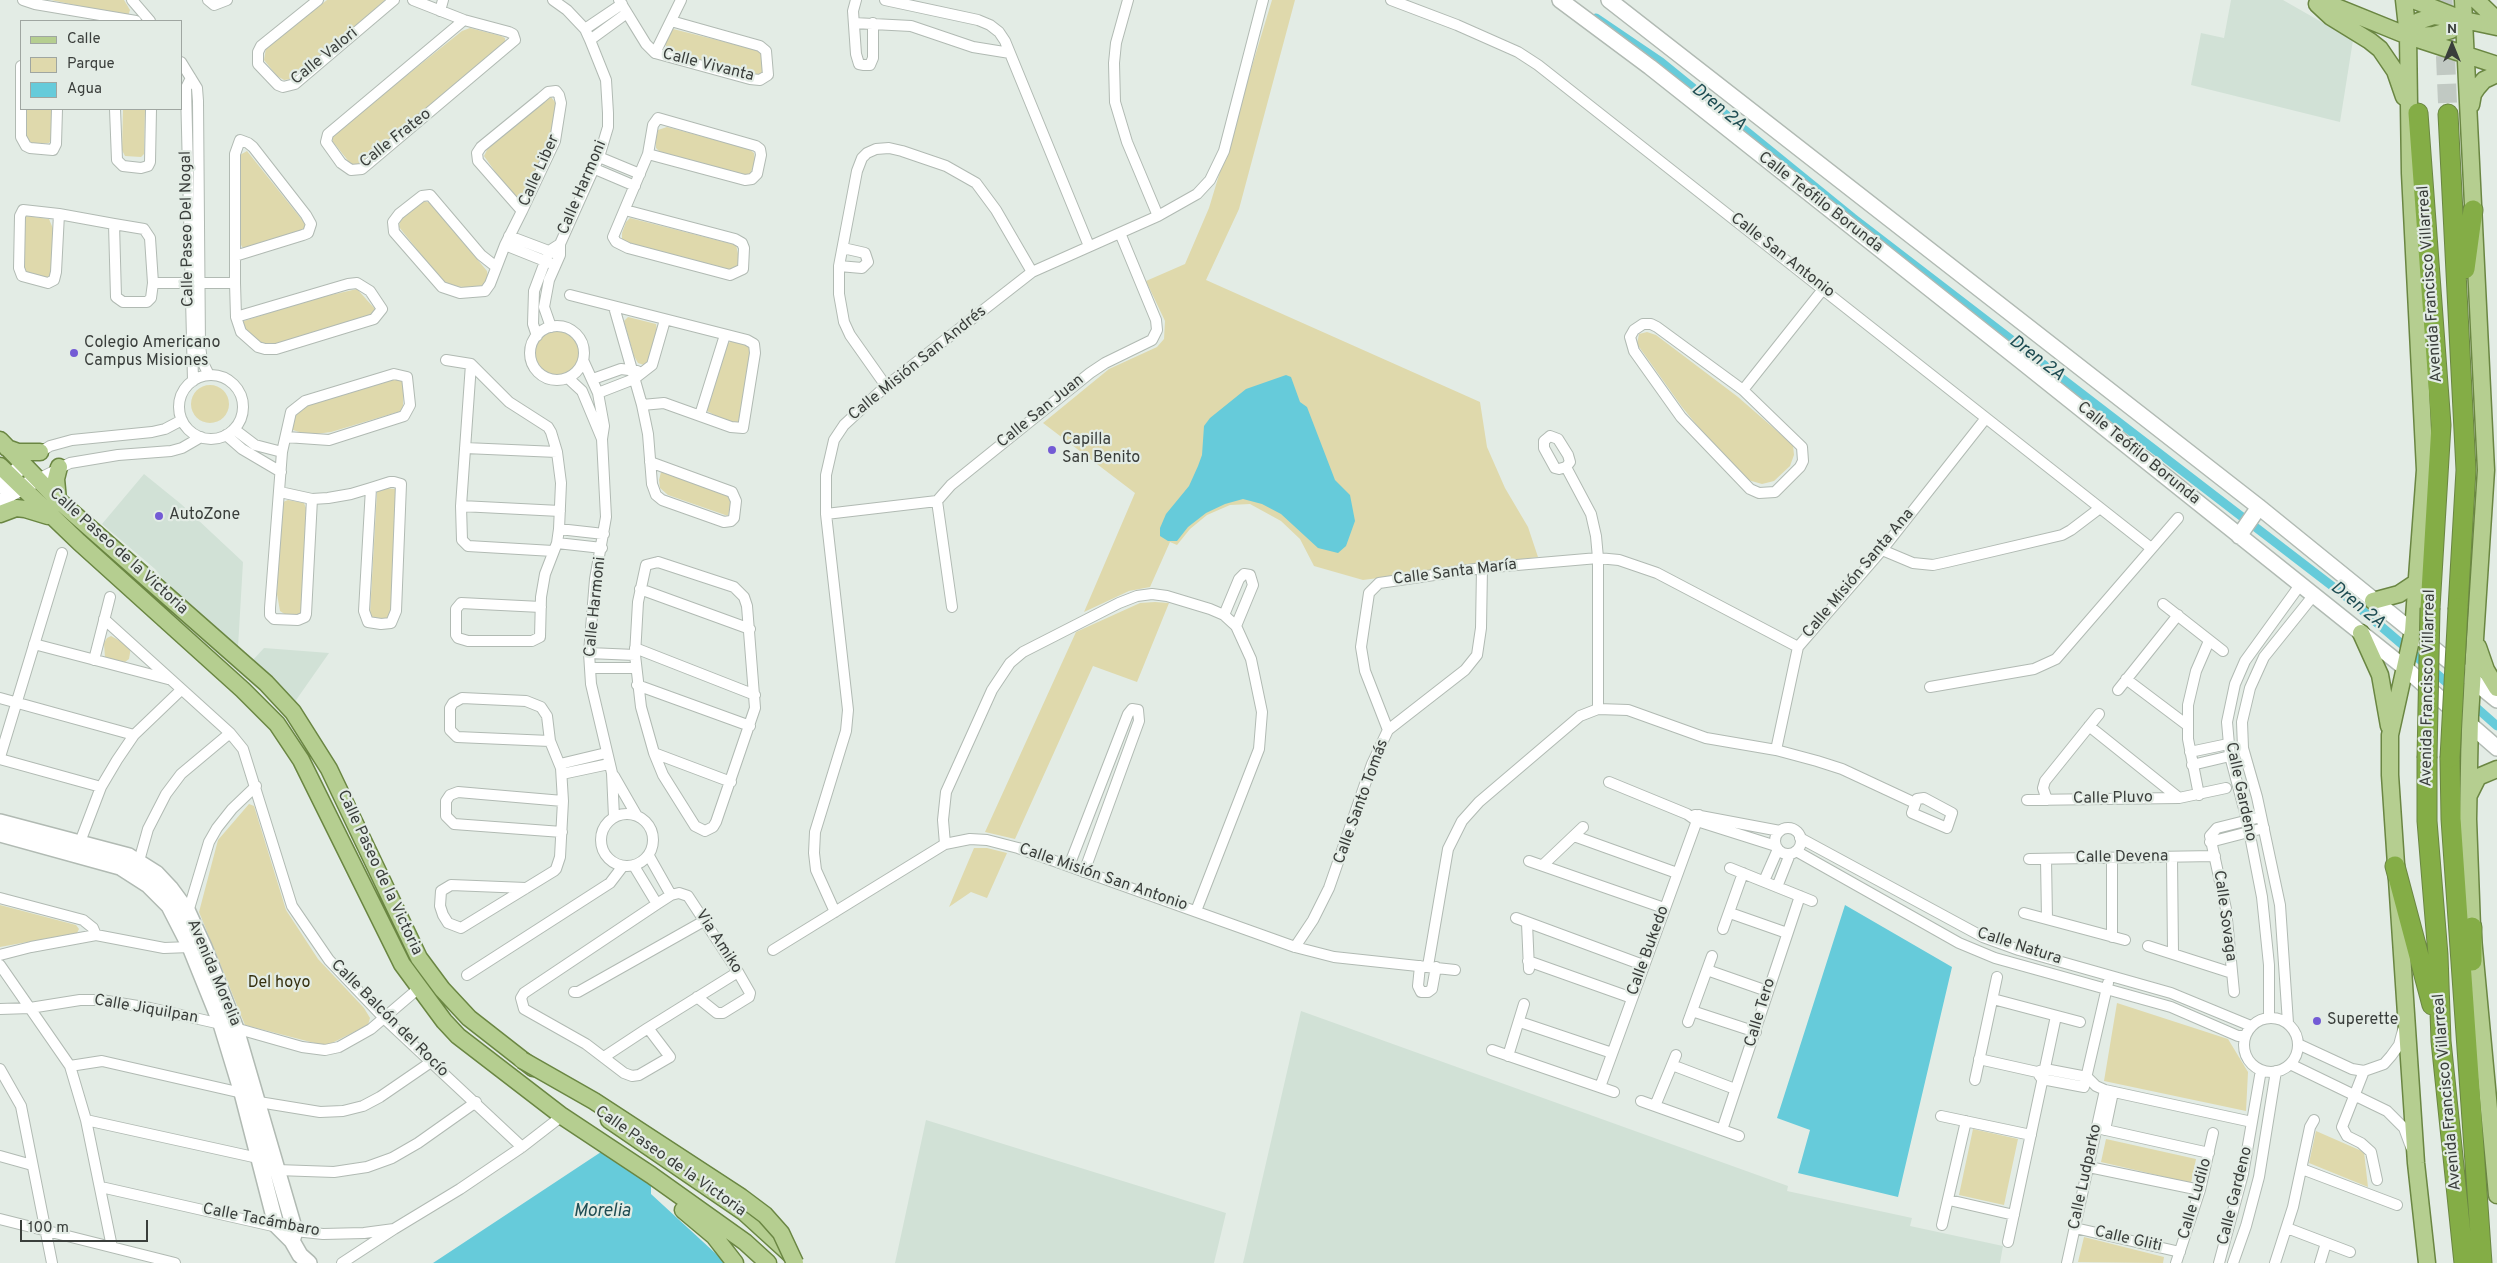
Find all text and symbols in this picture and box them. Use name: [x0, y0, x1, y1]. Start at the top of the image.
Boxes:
legend: [20, 20, 182, 110]
north arrow: [2427, 20, 2477, 70]
text: N: [2447, 21, 2457, 38]
street label: Calle Valori: [288, 24, 362, 90]
text: Calle: [67, 30, 101, 49]
street label: Calle Vivanta: [660, 45, 756, 87]
text: Parque: [67, 55, 115, 74]
text: Agua: [67, 80, 102, 99]
water label: Dren 2A: [1686, 80, 1750, 136]
street label: Calle Frateo: [357, 105, 435, 173]
street label: Calle Liber: [516, 132, 564, 210]
street label: Calle Harmoni: [554, 138, 612, 238]
street label: Calle Teófilo Borunda: [1754, 148, 1886, 258]
street label: Calle Paseo Del Nogal: [177, 151, 199, 307]
street label: Avenida Francisco Villarreal: [2415, 185, 2447, 383]
street label: Calle San Antonio: [1726, 209, 1838, 303]
street label: Calle Misión San Andrés: [845, 303, 991, 425]
water label: Dren 2A: [2004, 331, 2068, 387]
place label: Colegio Americano Campus Misiones: [84, 334, 220, 372]
marker: Colegio Americano Campus Misiones: [68, 347, 80, 359]
street label: Calle San Juan: [994, 371, 1088, 453]
street label: Calle Teófilo Borunda: [2073, 398, 2203, 510]
place label: Capilla San Benito: [1062, 431, 1140, 469]
marker: Capilla San Benito: [1046, 444, 1058, 456]
street label: Calle Paseo de la Victoria: [45, 485, 191, 619]
street label: Calle Misión Santa Ana: [1799, 505, 1919, 643]
place label: AutoZone: [169, 506, 240, 526]
marker: AutoZone: [153, 510, 165, 522]
street label: Calle Harmoni: [581, 556, 611, 658]
street label: Calle Santa María: [1392, 556, 1518, 590]
water label: Dren 2A: [2325, 578, 2389, 634]
street label: Avenida Francisco Villarreal: [2418, 589, 2440, 787]
street label: Calle Santo Tomás: [1331, 737, 1393, 867]
street label: Calle Gardeno: [2220, 741, 2260, 843]
street label: Calle Paseo de la Victoria: [332, 787, 426, 959]
street label: Calle Pluvo: [2073, 789, 2153, 809]
street label: Calle Misión San Antonio: [1016, 840, 1190, 916]
street label: Calle Devena: [2075, 848, 2169, 868]
street label: Calle Sovaga: [2208, 869, 2240, 963]
street label: Calle Bukedo: [1624, 904, 1674, 998]
street label: Via Amiko: [690, 907, 746, 977]
street label: Avenida Morelia: [182, 917, 244, 1029]
street label: Calle Natura: [1974, 924, 2064, 970]
street label: Calle Balcón del Rocío: [326, 956, 452, 1082]
park label: Del hoyo: [248, 974, 310, 994]
street label: Calle Tero: [1741, 976, 1781, 1050]
street label: Calle Jiquilpan: [92, 991, 200, 1029]
street label: Avenida Francisco Villarreal: [2430, 993, 2466, 1191]
place label: Superette: [2327, 1011, 2398, 1031]
marker: Superette: [2311, 1015, 2323, 1027]
street label: Calle Paseo de la Victoria: [591, 1103, 749, 1221]
street label: Calle Ludparko: [2065, 1122, 2107, 1232]
street label: Calle Gardeno: [2214, 1145, 2258, 1247]
street label: Calle Ludilo: [2175, 1156, 2217, 1242]
street label: Calle Tacámbaro: [201, 1200, 321, 1242]
water label: Morelia: [573, 1201, 631, 1223]
scale bar: [22, 1210, 150, 1242]
text: 100 m: [28, 1219, 69, 1238]
street label: Calle Gliti: [2092, 1223, 2164, 1257]

